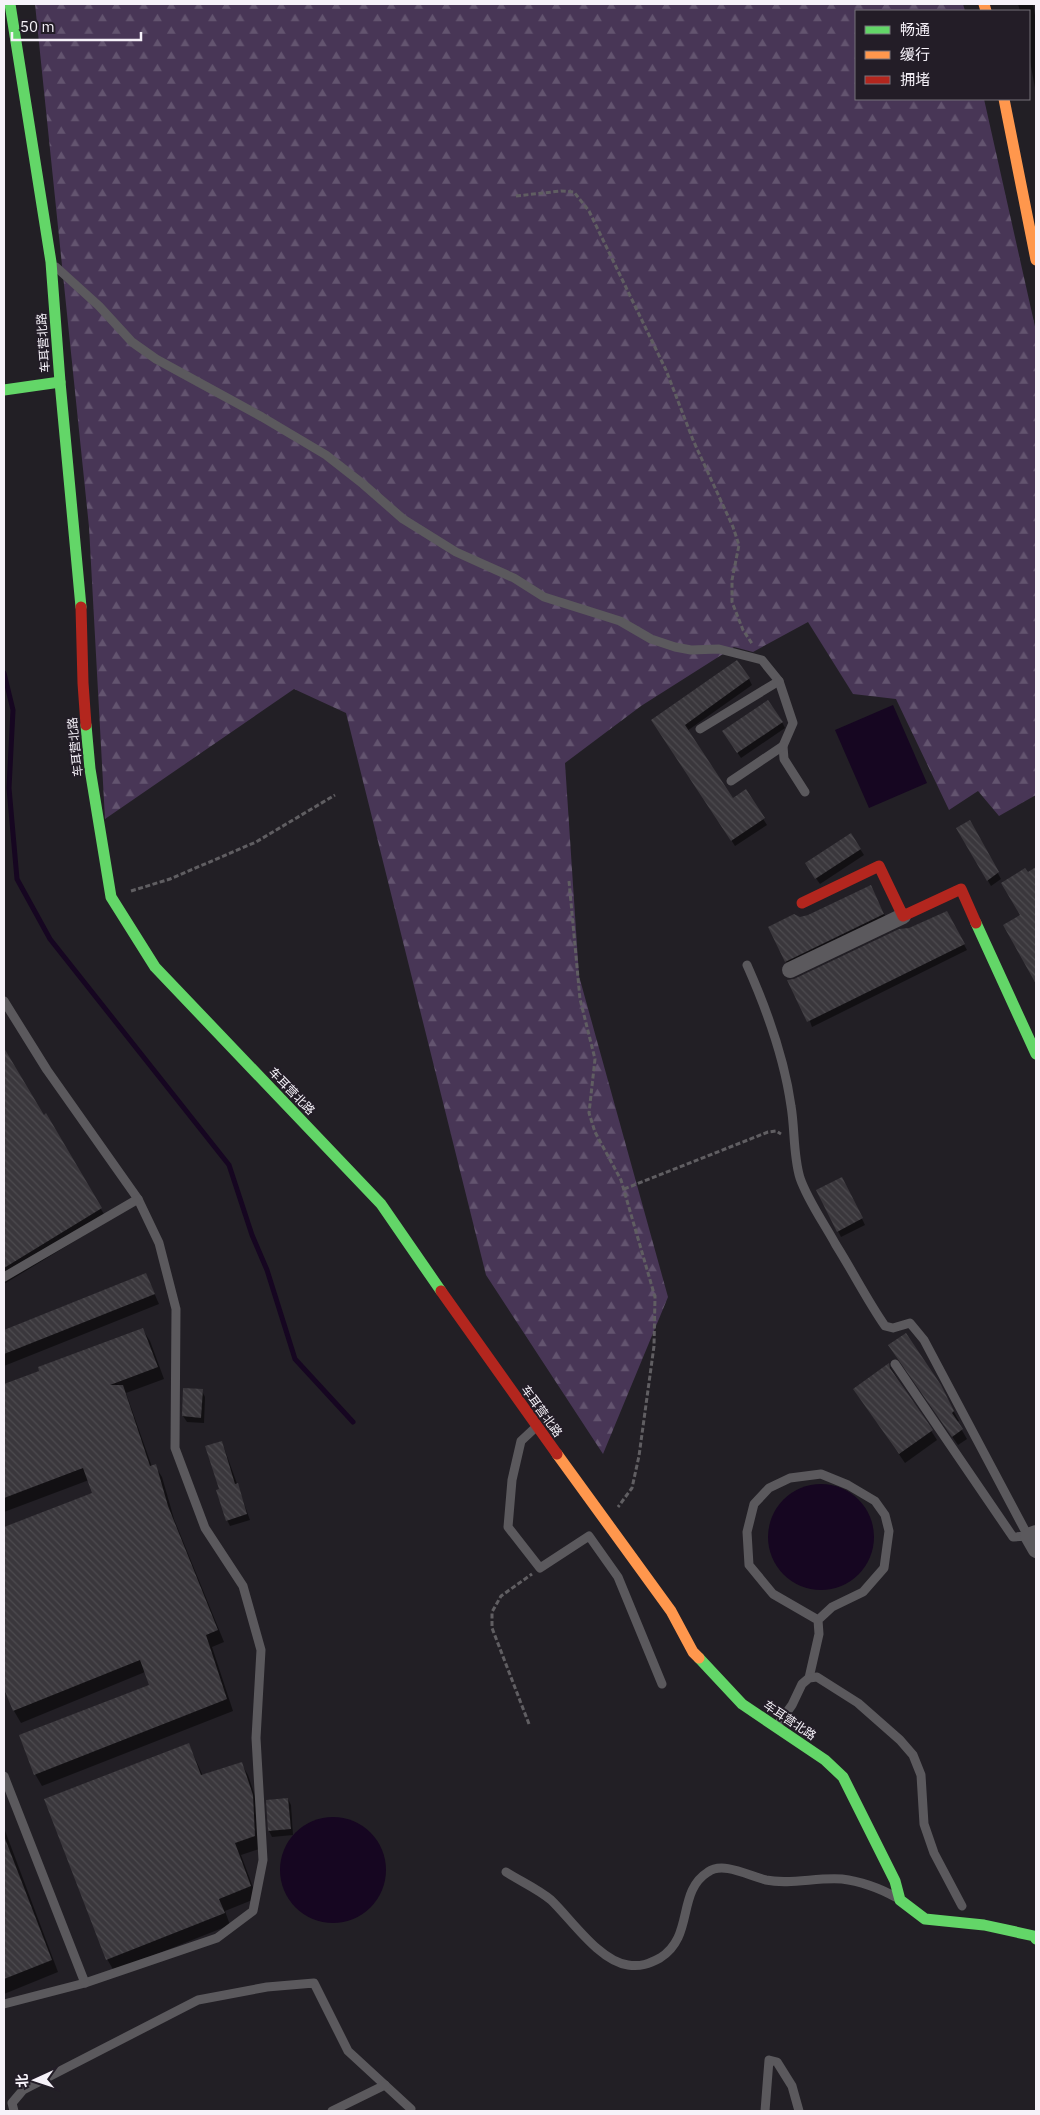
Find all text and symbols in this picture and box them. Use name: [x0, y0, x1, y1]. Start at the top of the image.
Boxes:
scale bar: [12, 10, 141, 42]
legend: [855, 10, 1030, 100]
text: 50 m: [20, 17, 55, 36]
text: 畅通: [900, 20, 930, 39]
text: 缓行: [900, 45, 930, 64]
text: 拥堵: [900, 70, 930, 89]
street label: 车耳营北路: [33, 313, 53, 373]
street label: 车耳营北路: [64, 716, 86, 778]
street label: 车耳营北路: [266, 1064, 318, 1118]
street label: 车耳营北路: [518, 1382, 566, 1440]
street label: 车耳营北路: [761, 1697, 819, 1743]
north arrow: [10, 2055, 60, 2105]
text: 北: [13, 2073, 31, 2088]

